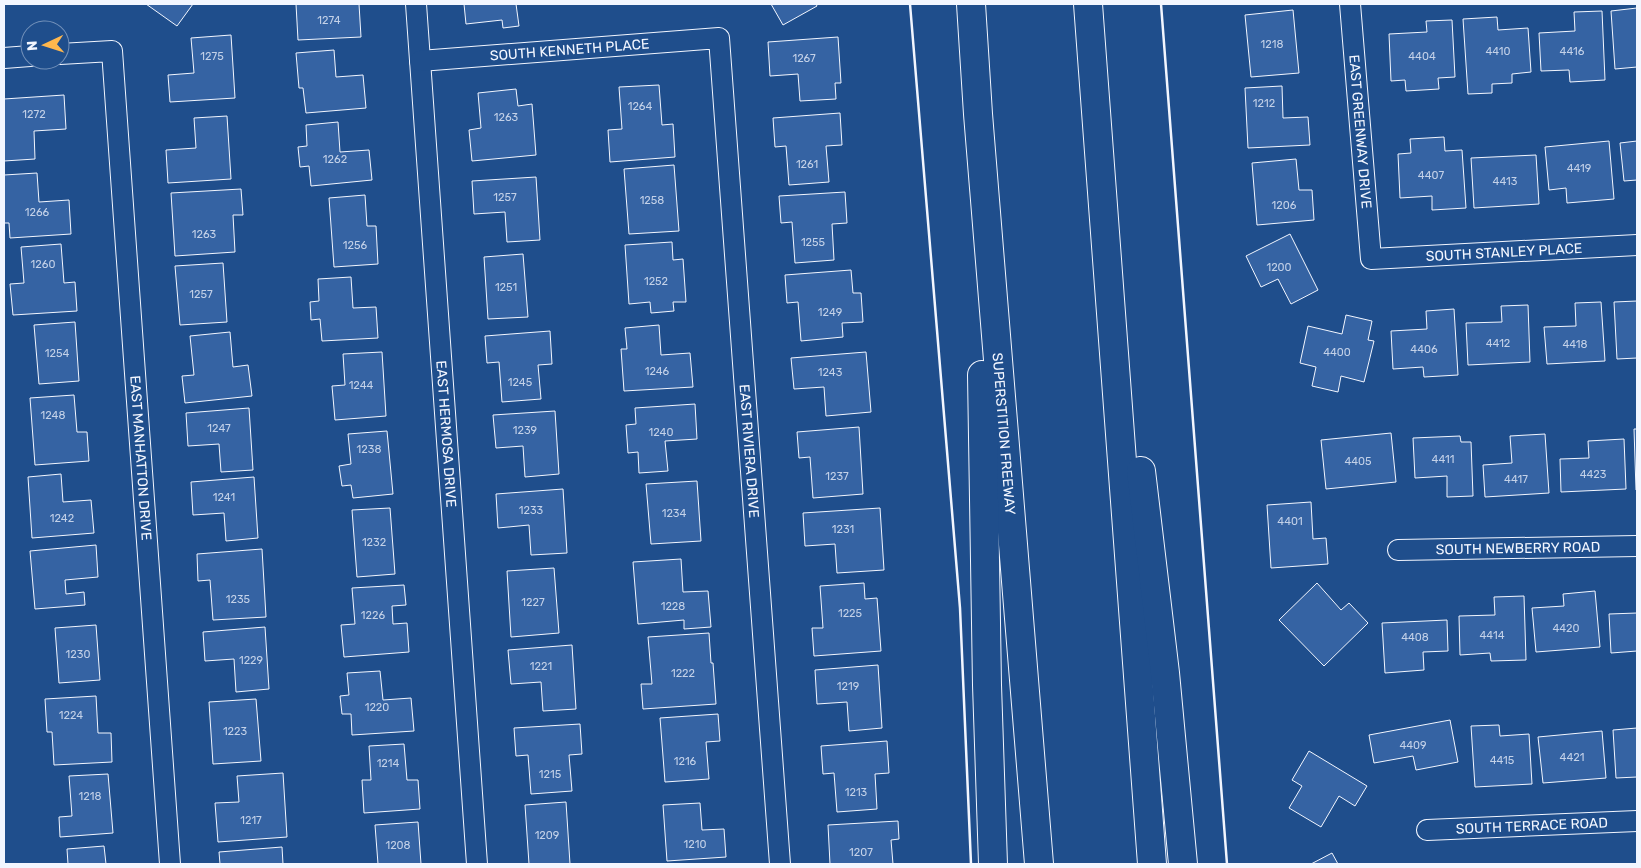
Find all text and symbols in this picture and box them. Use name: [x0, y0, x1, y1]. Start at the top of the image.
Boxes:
house number: 1274: [317, 14, 341, 27]
north arrow: [20, 20, 70, 70]
street label: SOUTH KENNETH PLACE: [489, 35, 650, 65]
house number: 1218: [1261, 38, 1283, 51]
text: N: [24, 40, 41, 51]
house number: 4410: [1485, 45, 1511, 58]
house number: 4416: [1560, 45, 1585, 58]
house number: 1275: [200, 50, 224, 63]
house number: 4404: [1408, 50, 1436, 63]
house number: 1267: [792, 52, 816, 65]
street label: EAST GREENWAY DRIVE: [1345, 54, 1375, 209]
house number: 1212: [1253, 97, 1275, 110]
house number: 1264: [628, 100, 652, 113]
house number: 1272: [22, 108, 46, 121]
house number: 1263: [494, 111, 519, 124]
house number: 1262: [323, 153, 347, 166]
house number: 1261: [796, 158, 818, 171]
house number: 4419: [1567, 162, 1591, 175]
house number: 4407: [1418, 169, 1444, 182]
house number: 4413: [1493, 175, 1518, 188]
house number: 1257: [493, 191, 517, 204]
house number: 1258: [640, 194, 664, 207]
house number: 1206: [1272, 199, 1297, 212]
house number: 1266: [25, 206, 50, 219]
house number: 1263: [192, 228, 217, 241]
house number: 1255: [801, 236, 826, 249]
house number: 1256: [343, 239, 368, 252]
street label: SOUTH STANLEY PLACE: [1425, 240, 1583, 265]
house number: 1260: [31, 258, 55, 271]
house number: 1200: [1266, 261, 1292, 274]
house number: 1252: [644, 275, 668, 288]
house number: 1251: [495, 281, 517, 294]
house number: 1257: [189, 288, 213, 301]
house number: 1249: [818, 306, 842, 319]
house number: 4412: [1486, 337, 1510, 350]
house number: 4418: [1562, 338, 1588, 351]
house number: 4406: [1410, 343, 1438, 356]
house number: 4400: [1323, 346, 1351, 359]
house number: 1254: [45, 347, 69, 360]
street label: SUPERSTITION FREEWAY: [988, 352, 1019, 516]
street label: EAST HERMOSA DRIVE: [432, 360, 460, 508]
house number: 1246: [645, 365, 670, 378]
house number: 1243: [818, 366, 843, 379]
street label: EAST MANHATTON DRIVE: [126, 375, 155, 541]
house number: 1245: [508, 376, 533, 389]
house number: 1244: [349, 379, 374, 392]
street label: EAST RIVIERA DRIVE: [736, 384, 762, 518]
house number: 1248: [41, 409, 65, 422]
house number: 1247: [207, 422, 231, 435]
house number: 1239: [513, 424, 537, 437]
house number: 1240: [649, 426, 673, 439]
house number: 1238: [357, 443, 381, 456]
house number: 4411: [1432, 453, 1454, 466]
house number: 4405: [1344, 455, 1372, 468]
house number: 4423: [1580, 468, 1607, 481]
house number: 1237: [825, 470, 849, 483]
house number: 4417: [1504, 473, 1528, 486]
house number: 1241: [213, 491, 235, 504]
house number: 1233: [519, 504, 544, 517]
house number: 1234: [662, 507, 686, 520]
house number: 1242: [50, 512, 74, 525]
house number: 4401: [1277, 515, 1303, 528]
house number: 1231: [832, 523, 854, 536]
house number: 1232: [362, 536, 386, 549]
street label: SOUTH NEWBERRY ROAD: [1436, 539, 1600, 558]
house number: 1235: [226, 593, 251, 606]
house number: 1227: [521, 596, 545, 609]
house number: 1228: [661, 600, 685, 613]
house number: 1225: [838, 607, 863, 620]
house number: 1226: [361, 609, 385, 622]
house number: 4420: [1552, 622, 1580, 635]
house number: 4414: [1480, 629, 1505, 642]
house number: 4408: [1401, 631, 1429, 644]
house number: 1230: [66, 648, 90, 661]
house number: 1229: [239, 654, 263, 667]
house number: 1221: [530, 660, 552, 673]
house number: 1222: [671, 667, 695, 680]
house number: 1219: [837, 680, 859, 693]
house number: 1220: [365, 701, 389, 714]
house number: 1224: [59, 709, 83, 722]
house number: 1223: [223, 725, 248, 738]
house number: 4409: [1399, 739, 1427, 752]
house number: 4421: [1560, 751, 1584, 764]
house number: 4415: [1490, 754, 1515, 767]
house number: 1216: [674, 755, 697, 768]
house number: 1214: [377, 757, 400, 770]
house number: 1215: [539, 768, 562, 781]
house number: 1213: [845, 786, 868, 799]
house number: 1218: [79, 790, 101, 803]
house number: 1217: [240, 814, 262, 827]
street label: SOUTH TERRACE ROAD: [1456, 814, 1608, 838]
house number: 1209: [535, 829, 559, 842]
house number: 1210: [684, 838, 706, 851]
house number: 1208: [385, 839, 411, 852]
house number: 1207: [849, 846, 873, 859]

